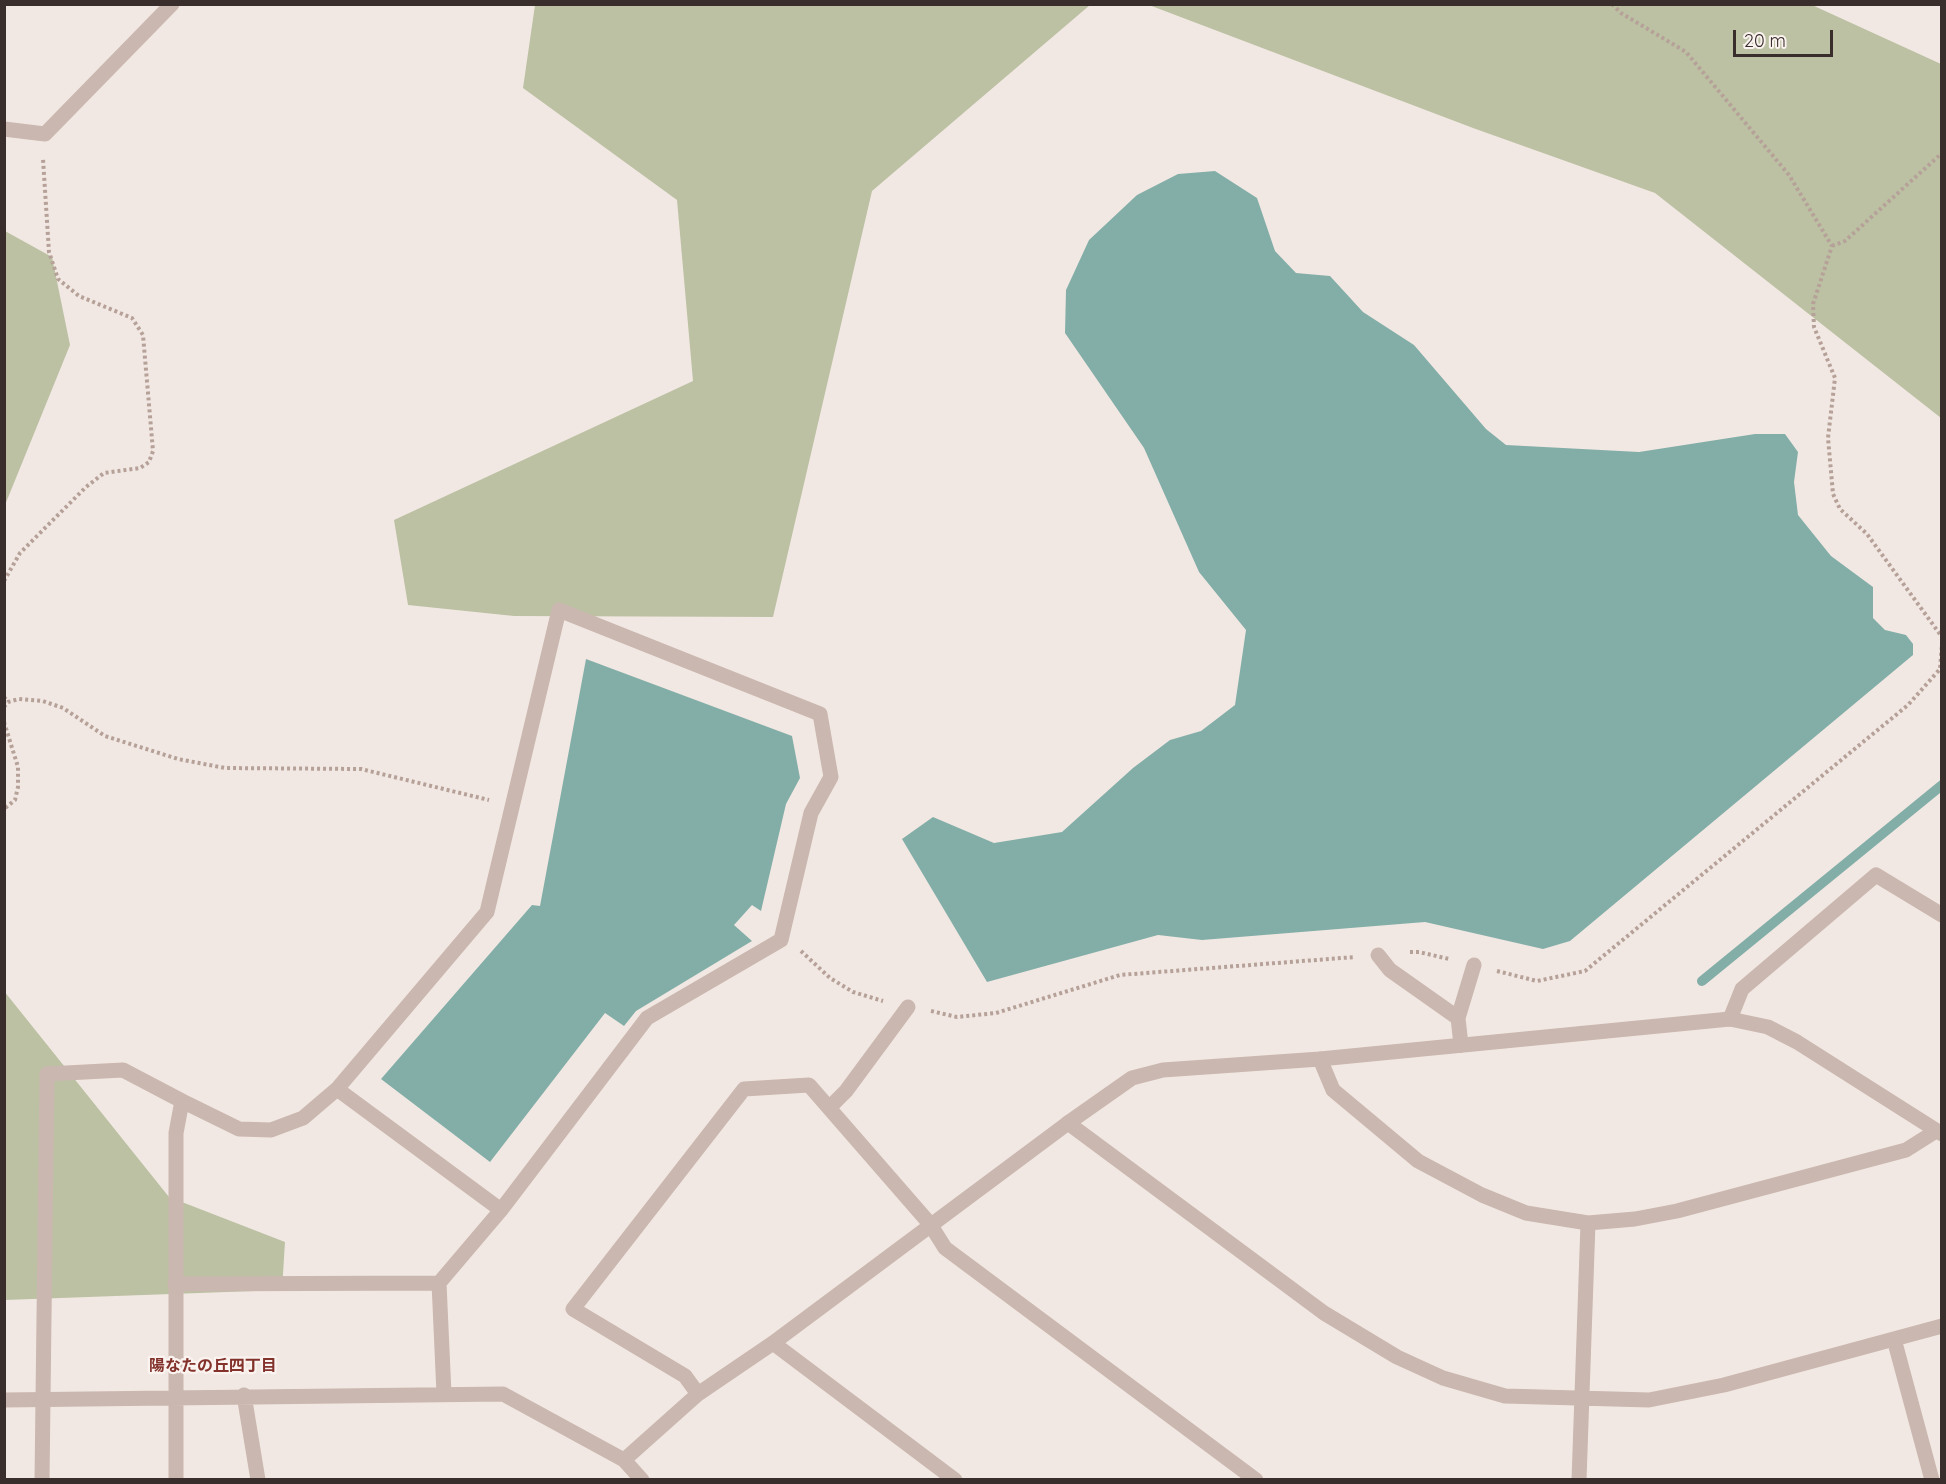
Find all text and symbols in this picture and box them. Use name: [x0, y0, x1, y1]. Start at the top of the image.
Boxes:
scale bar: [1736, 18, 1836, 56]
text: 20 m: [1744, 29, 1786, 52]
district label: 陽なたの丘四丁目: [149, 1356, 277, 1376]

